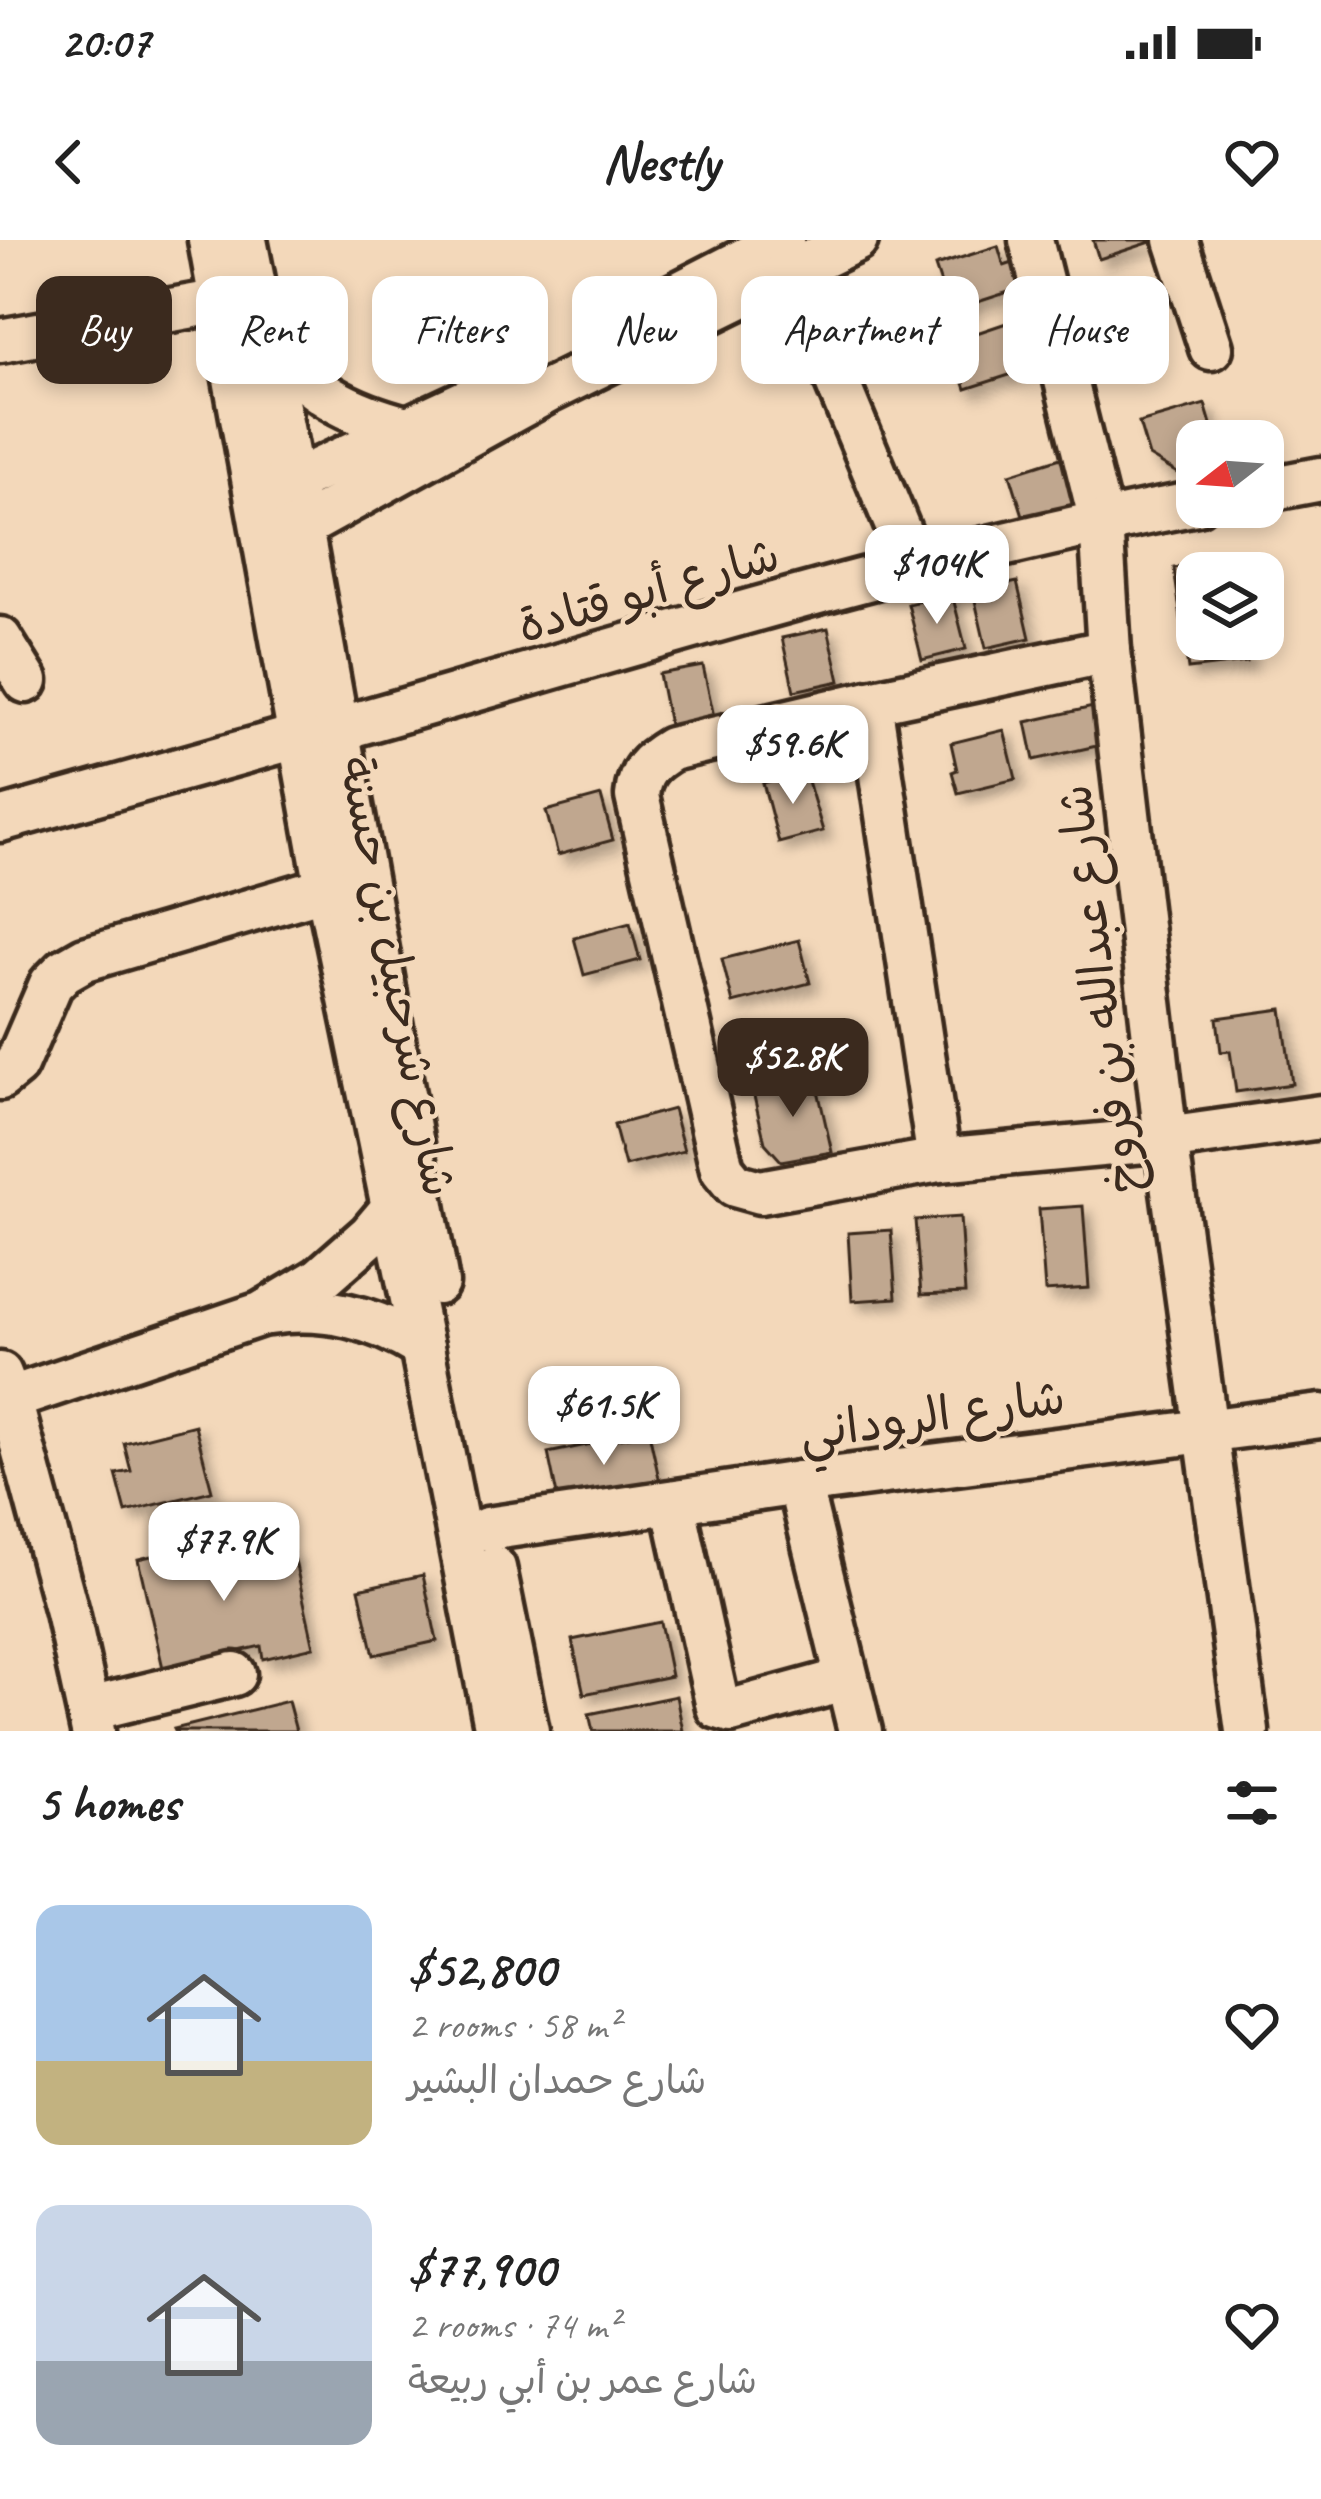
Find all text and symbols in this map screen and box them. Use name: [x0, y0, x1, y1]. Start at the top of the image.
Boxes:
text: 20:07: [60, 14, 150, 71]
text: Nestly: [602, 128, 719, 196]
icon: back: [36, 129, 102, 195]
icon: heart: [1219, 129, 1285, 195]
chip: Buy: [36, 276, 172, 384]
chip: Rent: [196, 276, 348, 384]
chip: Filters: [372, 276, 548, 384]
chip: New: [572, 276, 717, 384]
chip: Apartment: [741, 276, 979, 384]
chip: House: [1003, 276, 1169, 384]
north arrow: [1176, 420, 1284, 528]
map controls: [1176, 420, 1284, 660]
street label: شارع أبو قتادة: [510, 524, 787, 659]
pin: $104K: [853, 525, 1021, 627]
text: $104K: [892, 539, 982, 588]
button: layers: [1176, 552, 1284, 660]
pin: $59.6K: [695, 705, 891, 807]
text: $59.6K: [744, 719, 842, 768]
street label: شارع شرحبيل بن حسنة: [323, 751, 470, 1202]
street label: شارع عبدالله بن فروخ: [1044, 781, 1157, 1197]
pin: $52.8K: [695, 1018, 891, 1120]
text: $52.8K: [744, 1032, 842, 1081]
pin: $61.5K: [506, 1366, 702, 1468]
street label: شارع الروداني: [796, 1367, 1070, 1474]
text: $61.5K: [555, 1380, 653, 1429]
pin: $77.9K: [126, 1502, 322, 1604]
text: $77.9K: [176, 1516, 272, 1565]
icon: filters: [1219, 1770, 1285, 1836]
text: 5 homes: [36, 1771, 179, 1835]
text: $52,800: [408, 1937, 555, 2001]
icon: home: [132, 1953, 276, 2097]
icon: heart: [1219, 1992, 1285, 2058]
text: 2 rooms · 58 m²: [408, 2001, 619, 2050]
text: شارع حمدان البشير: [408, 2056, 706, 2105]
text: $77,900: [408, 2237, 555, 2301]
icon: home: [132, 2253, 276, 2397]
icon: heart: [1219, 2292, 1285, 2358]
text: 2 rooms · 74 m²: [408, 2301, 619, 2350]
text: شارع عمر بن أبي ربيعة: [408, 2356, 757, 2405]

